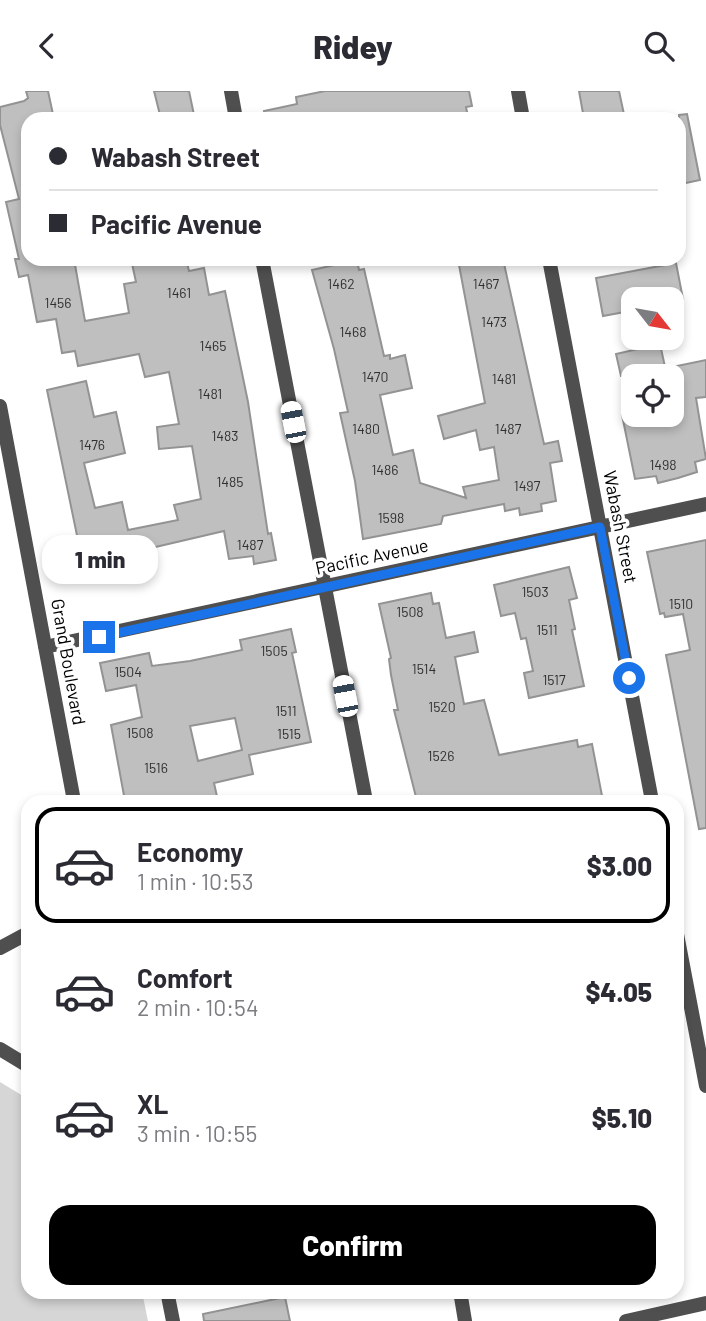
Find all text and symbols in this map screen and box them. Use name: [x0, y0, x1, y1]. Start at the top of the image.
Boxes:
icon: back: [28, 27, 66, 65]
text: Ridey: [313, 27, 393, 65]
icon: search: [640, 27, 678, 65]
text: Wabash Street: [91, 141, 260, 172]
text: Pacific Avenue: [91, 208, 262, 239]
house number: 1462: [327, 275, 355, 292]
house number: 1467: [473, 275, 500, 292]
house number: 1461: [167, 284, 191, 301]
north arrow: [621, 287, 684, 350]
map controls: [621, 287, 684, 427]
house number: 1456: [44, 294, 72, 311]
house number: 1473: [481, 313, 507, 330]
house number: 1468: [339, 323, 367, 340]
house number: 1465: [199, 337, 227, 354]
button: locate: [621, 364, 684, 427]
house number: 1470: [362, 368, 388, 385]
house number: 1481: [492, 370, 516, 387]
house number: 1481: [198, 385, 222, 402]
car: [279, 399, 308, 445]
house number: 1480: [352, 420, 380, 437]
house number: 1487: [495, 420, 522, 437]
house number: 1483: [211, 427, 239, 444]
house number: 1476: [79, 436, 105, 453]
house number: 1498: [649, 456, 677, 473]
house number: 1486: [371, 461, 399, 478]
street label: Wabash Street: [599, 469, 643, 585]
house number: 1485: [216, 473, 244, 490]
house number: 1497: [514, 477, 541, 494]
house number: 1598: [378, 509, 404, 526]
street label: Pacific Avenue: [313, 533, 430, 579]
callout: 1 min: [41, 535, 157, 585]
house number: 1487: [237, 536, 264, 553]
text: 1 min: [75, 545, 125, 573]
house number: 1503: [521, 583, 549, 600]
house number: 1510: [669, 595, 693, 612]
street label: Grand Boulevard: [47, 597, 91, 727]
house number: 1508: [396, 603, 424, 620]
route end: [83, 621, 115, 653]
house number: 1511: [536, 621, 558, 638]
house number: 1505: [260, 642, 288, 659]
house number: 1514: [412, 660, 436, 677]
route start: [613, 662, 645, 694]
house number: 1504: [114, 663, 142, 680]
house number: 1517: [542, 671, 566, 688]
car: [331, 673, 360, 719]
house number: 1520: [428, 698, 456, 715]
house number: 1511: [275, 702, 297, 719]
house number: 1508: [126, 724, 154, 741]
house number: 1515: [277, 725, 301, 742]
house number: 1526: [428, 747, 454, 764]
house number: 1516: [144, 759, 168, 776]
icon: car: [53, 834, 116, 897]
text: Economy: [137, 836, 243, 867]
text: $3.00: [587, 850, 652, 881]
text: 1 min · 10:53: [137, 867, 253, 895]
icon: car: [53, 960, 116, 1023]
text: Comfort: [137, 962, 233, 993]
text: $4.05: [585, 976, 652, 1007]
text: 2 min · 10:54: [137, 993, 259, 1021]
icon: car: [53, 1086, 116, 1149]
text: XL: [137, 1088, 168, 1119]
text: $5.10: [592, 1102, 652, 1133]
text: 3 min · 10:55: [137, 1119, 257, 1147]
button: Confirm: [49, 1205, 656, 1285]

